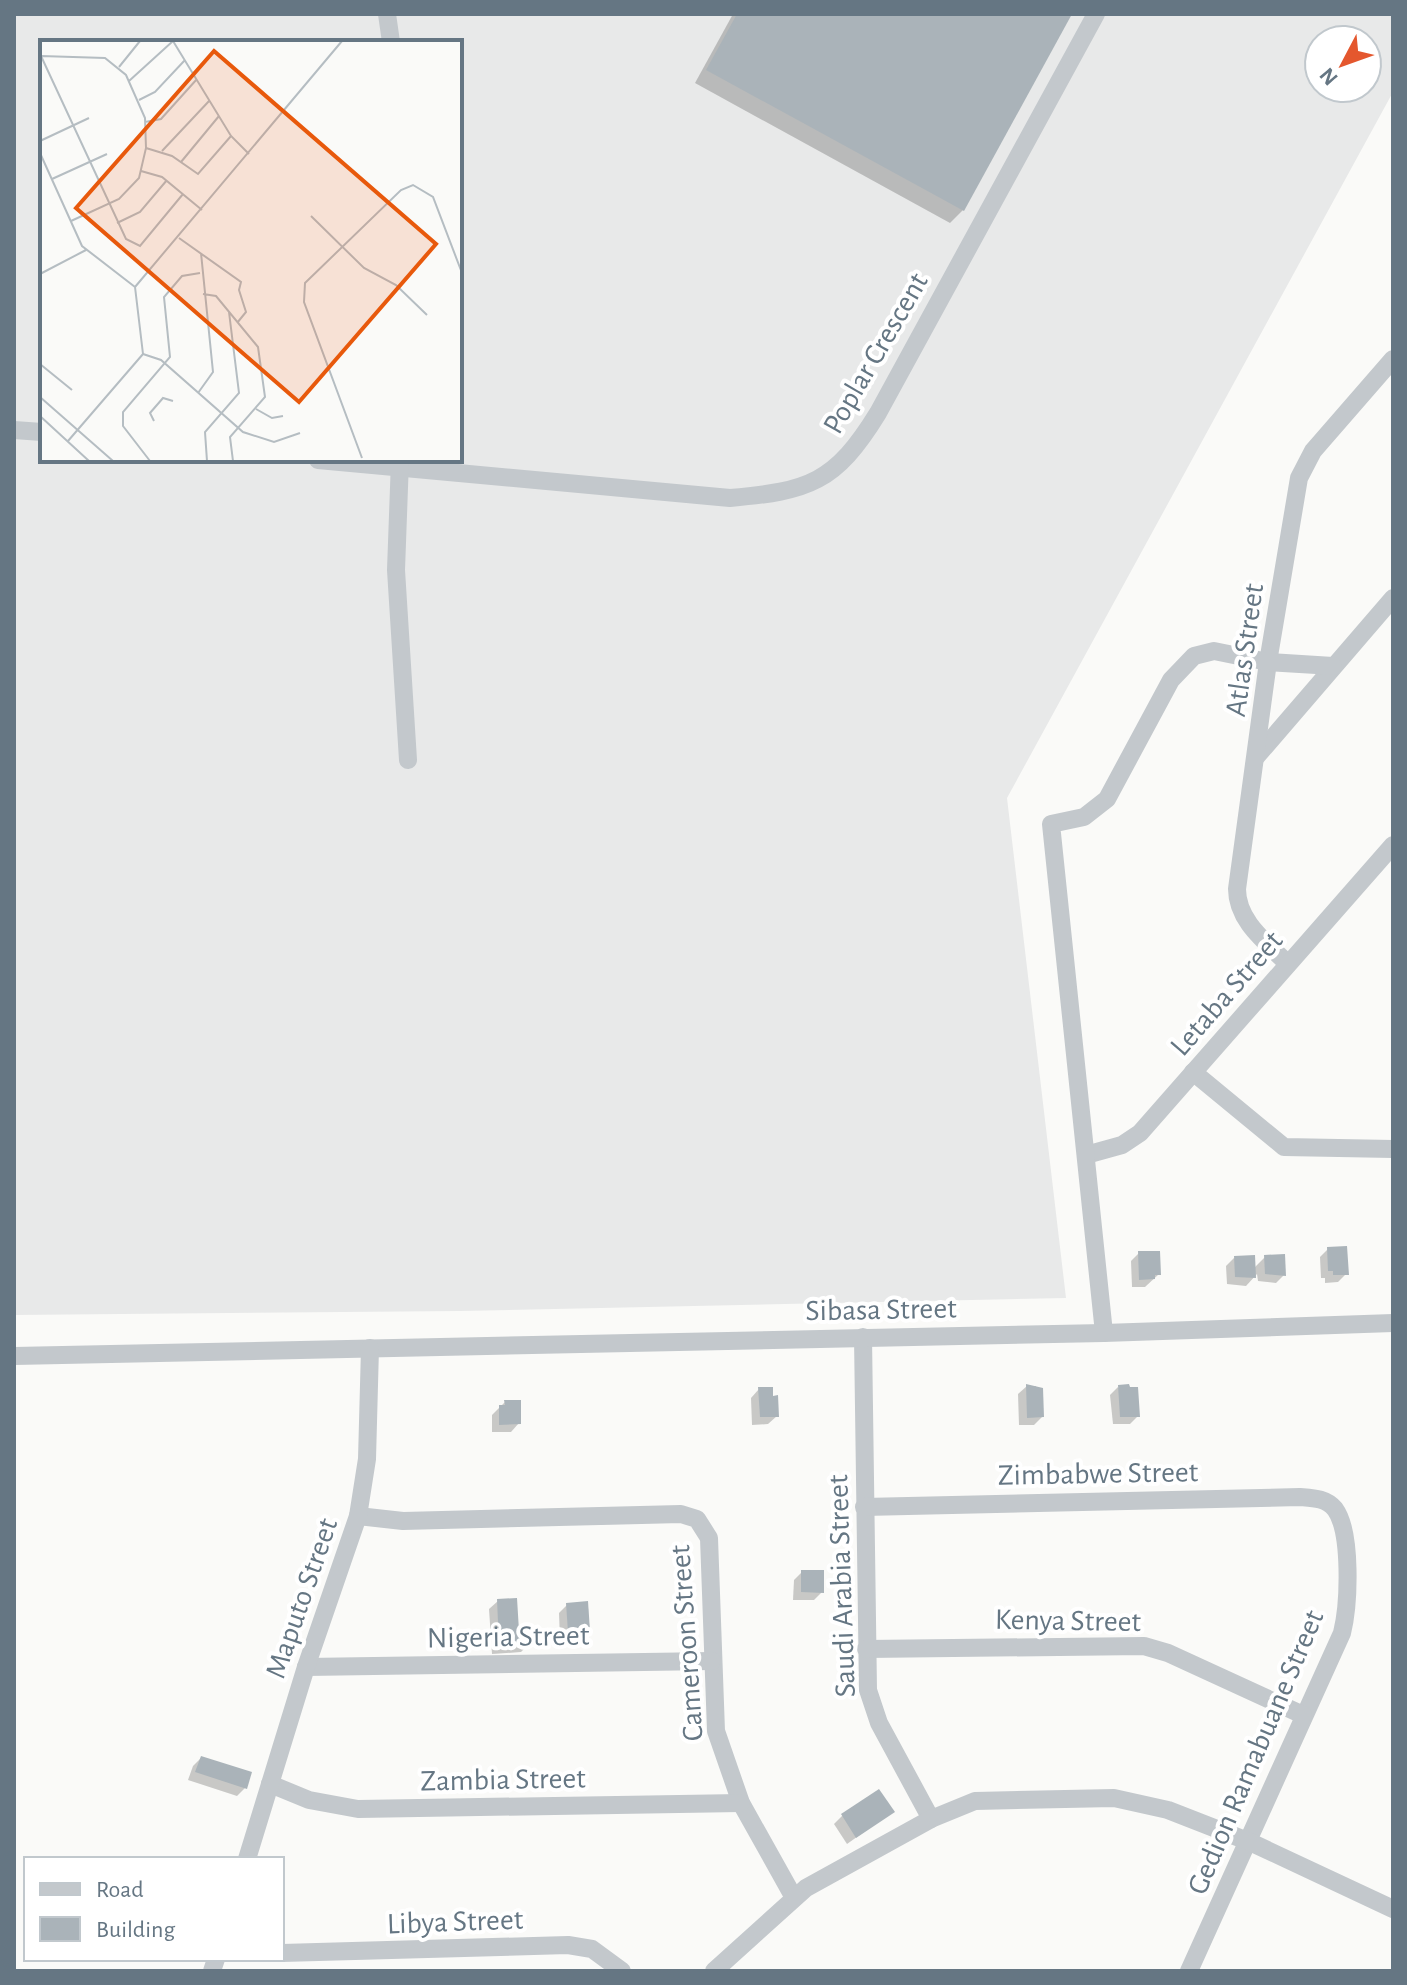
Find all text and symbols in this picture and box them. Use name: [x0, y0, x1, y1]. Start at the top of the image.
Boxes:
north arrow: [1303, 24, 1383, 104]
inset map: [40, 40, 462, 462]
text: N: [1315, 63, 1342, 89]
street label: Poplar Crescent: [818, 268, 934, 439]
street label: Atlas Street: [1221, 581, 1269, 719]
street label: Letaba Street: [1165, 925, 1289, 1062]
street label: Sibasa Street: [805, 1294, 957, 1326]
street label: Zimbabwe Street: [997, 1457, 1199, 1491]
street label: Saudi Arabia Street: [823, 1474, 861, 1698]
street label: Maputo Street: [261, 1514, 343, 1682]
street label: Cameroon Street: [665, 1543, 709, 1742]
street label: Kenya Street: [995, 1605, 1142, 1637]
street label: Gedion Ramabuane Street: [1182, 1606, 1330, 1899]
street label: Nigeria Street: [426, 1621, 590, 1653]
street label: Zambia Street: [420, 1764, 586, 1796]
legend: [24, 1857, 284, 1961]
text: Road: [96, 1878, 144, 1902]
street label: Libya Street: [386, 1905, 524, 1939]
text: Building: [96, 1918, 175, 1942]

